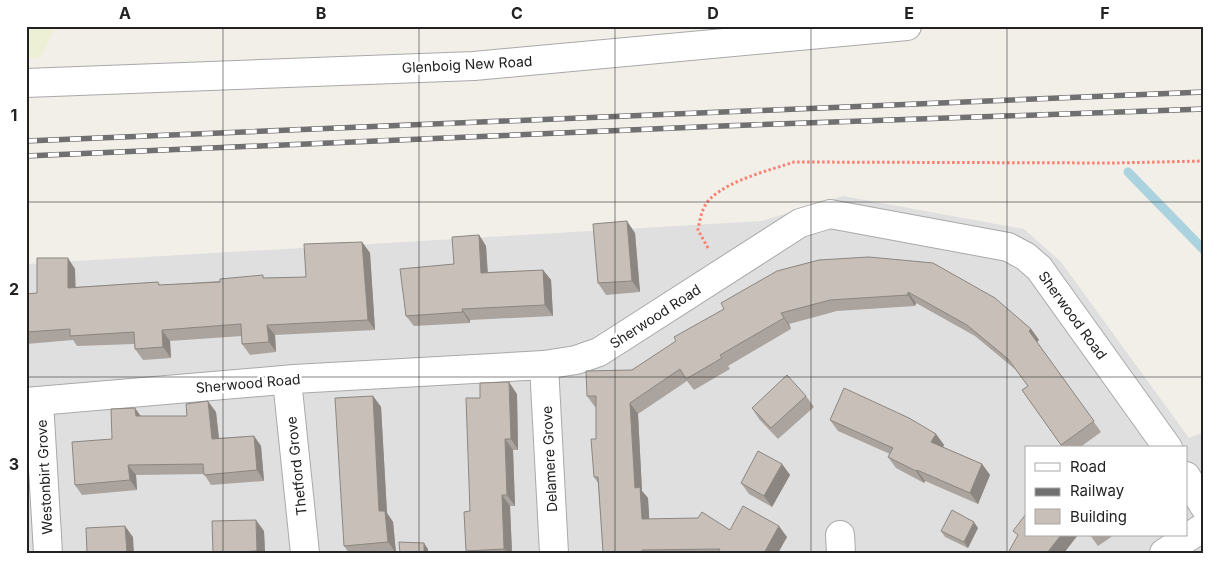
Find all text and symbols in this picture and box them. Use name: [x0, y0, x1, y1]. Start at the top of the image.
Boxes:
text: A: [119, 3, 131, 23]
text: B: [316, 3, 326, 23]
text: C: [511, 3, 523, 23]
text: D: [707, 3, 719, 23]
text: E: [904, 3, 914, 23]
text: F: [1100, 3, 1110, 23]
street label: Glenboig New Road: [401, 52, 533, 76]
text: 1: [11, 105, 17, 125]
street label: Sherwood Road: [1035, 267, 1111, 363]
text: 2: [9, 279, 19, 299]
street label: Sherwood Road: [606, 280, 704, 352]
street label: Sherwood Road: [195, 370, 301, 396]
street label: Delamere Grove: [538, 405, 560, 513]
street label: Thetford Grove: [282, 415, 310, 517]
street label: Westonbirt Grove: [33, 419, 55, 535]
legend: [1025, 446, 1188, 536]
text: 3: [9, 454, 19, 474]
text: Road: [1070, 457, 1106, 476]
text: Railway: [1070, 481, 1125, 500]
text: Building: [1070, 507, 1127, 526]

